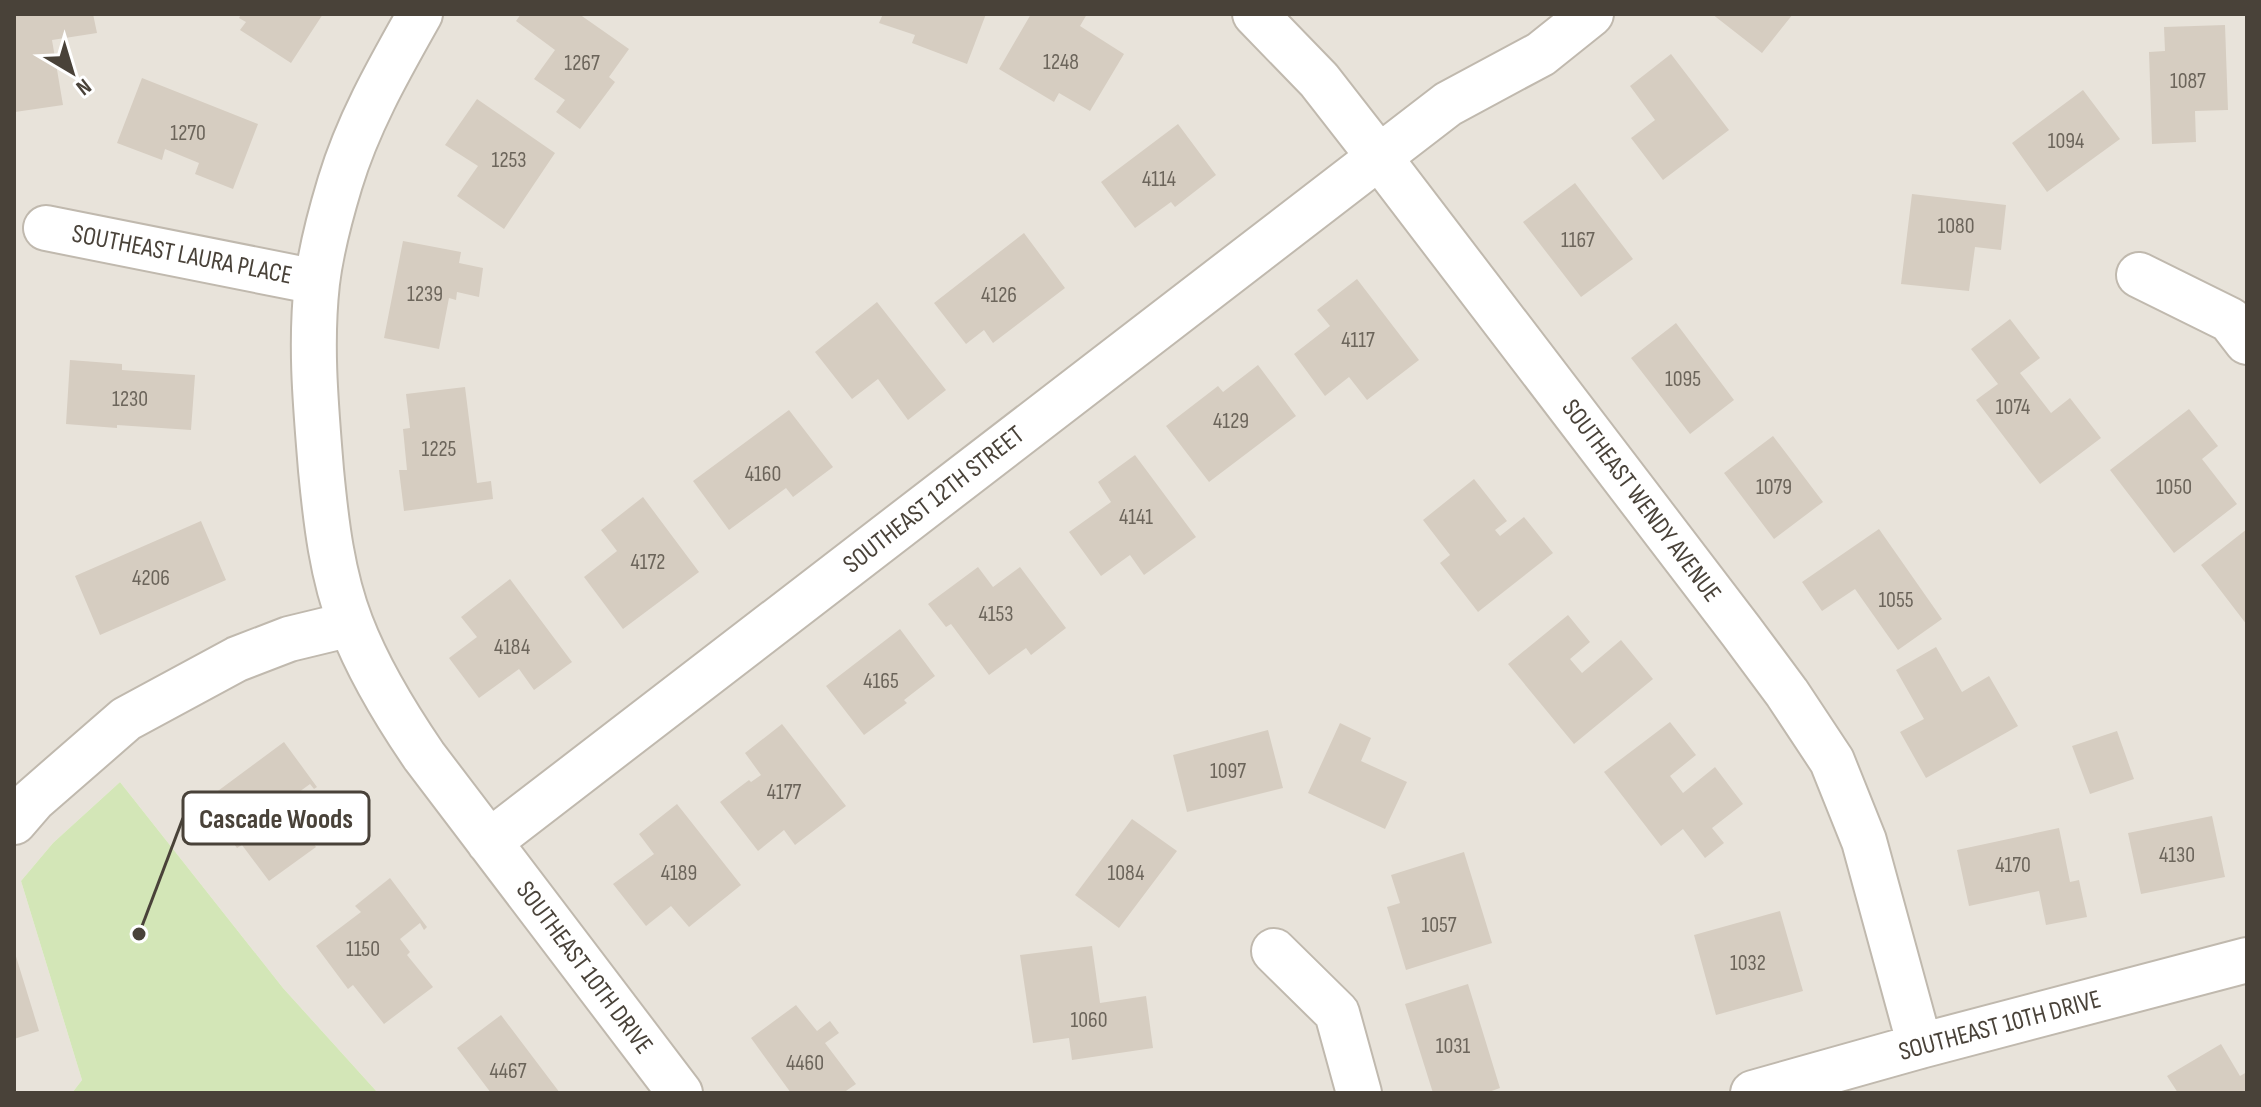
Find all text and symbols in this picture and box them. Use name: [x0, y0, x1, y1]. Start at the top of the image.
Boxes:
north arrow: [32, 32, 112, 112]
house number: 1248: [1043, 49, 1079, 76]
house number: 1267: [564, 50, 600, 77]
house number: 1087: [2170, 68, 2206, 95]
text: N: [70, 72, 96, 101]
house number: 1270: [170, 120, 206, 147]
house number: 1094: [2048, 128, 2084, 155]
house number: 1253: [491, 147, 527, 174]
house number: 4114: [1142, 166, 1176, 193]
house number: 1080: [1938, 213, 1974, 240]
street label: SOUTHEAST LAURA PLACE: [69, 218, 295, 292]
house number: 1167: [1561, 227, 1595, 254]
house number: 1239: [407, 281, 443, 308]
house number: 4126: [981, 282, 1017, 309]
house number: 4117: [1341, 327, 1375, 354]
house number: 1095: [1665, 366, 1701, 393]
house number: 1230: [112, 386, 148, 413]
street label: SOUTHEAST WENDY AVENUE: [1555, 394, 1727, 608]
house number: 1074: [1996, 394, 2030, 421]
house number: 4129: [1213, 408, 1249, 435]
street label: SOUTHEAST 12TH STREET: [837, 420, 1031, 580]
house number: 1225: [422, 436, 457, 463]
house number: 4160: [745, 461, 781, 488]
house number: 1079: [1756, 474, 1792, 501]
house number: 1050: [2156, 474, 2192, 501]
house number: 4141: [1119, 504, 1153, 531]
house number: 4172: [631, 549, 665, 576]
house number: 4206: [132, 565, 170, 592]
house number: 1055: [1878, 587, 1914, 614]
house number: 4153: [978, 601, 1014, 628]
house number: 4184: [494, 634, 530, 661]
house number: 4165: [863, 668, 899, 695]
house number: 1097: [1210, 758, 1246, 785]
house number: 4177: [767, 779, 801, 806]
callout: Cascade Woods: [183, 792, 369, 844]
text: Cascade Woods: [199, 803, 353, 836]
house number: 4130: [2159, 842, 2195, 869]
house number: 4170: [1995, 852, 2031, 879]
house number: 4189: [661, 860, 697, 887]
house number: 1084: [1108, 860, 1144, 887]
street label: SOUTHEAST 10TH DRIVE: [509, 876, 659, 1060]
house number: 1057: [1421, 912, 1457, 939]
house number: 1150: [346, 936, 380, 963]
house number: 1032: [1730, 950, 1766, 977]
street label: SOUTHEAST 10TH DRIVE: [1895, 984, 2105, 1068]
house number: 1060: [1071, 1007, 1107, 1034]
house number: 1031: [1436, 1033, 1471, 1060]
house number: 4460: [786, 1050, 824, 1077]
house number: 4467: [490, 1058, 527, 1085]

